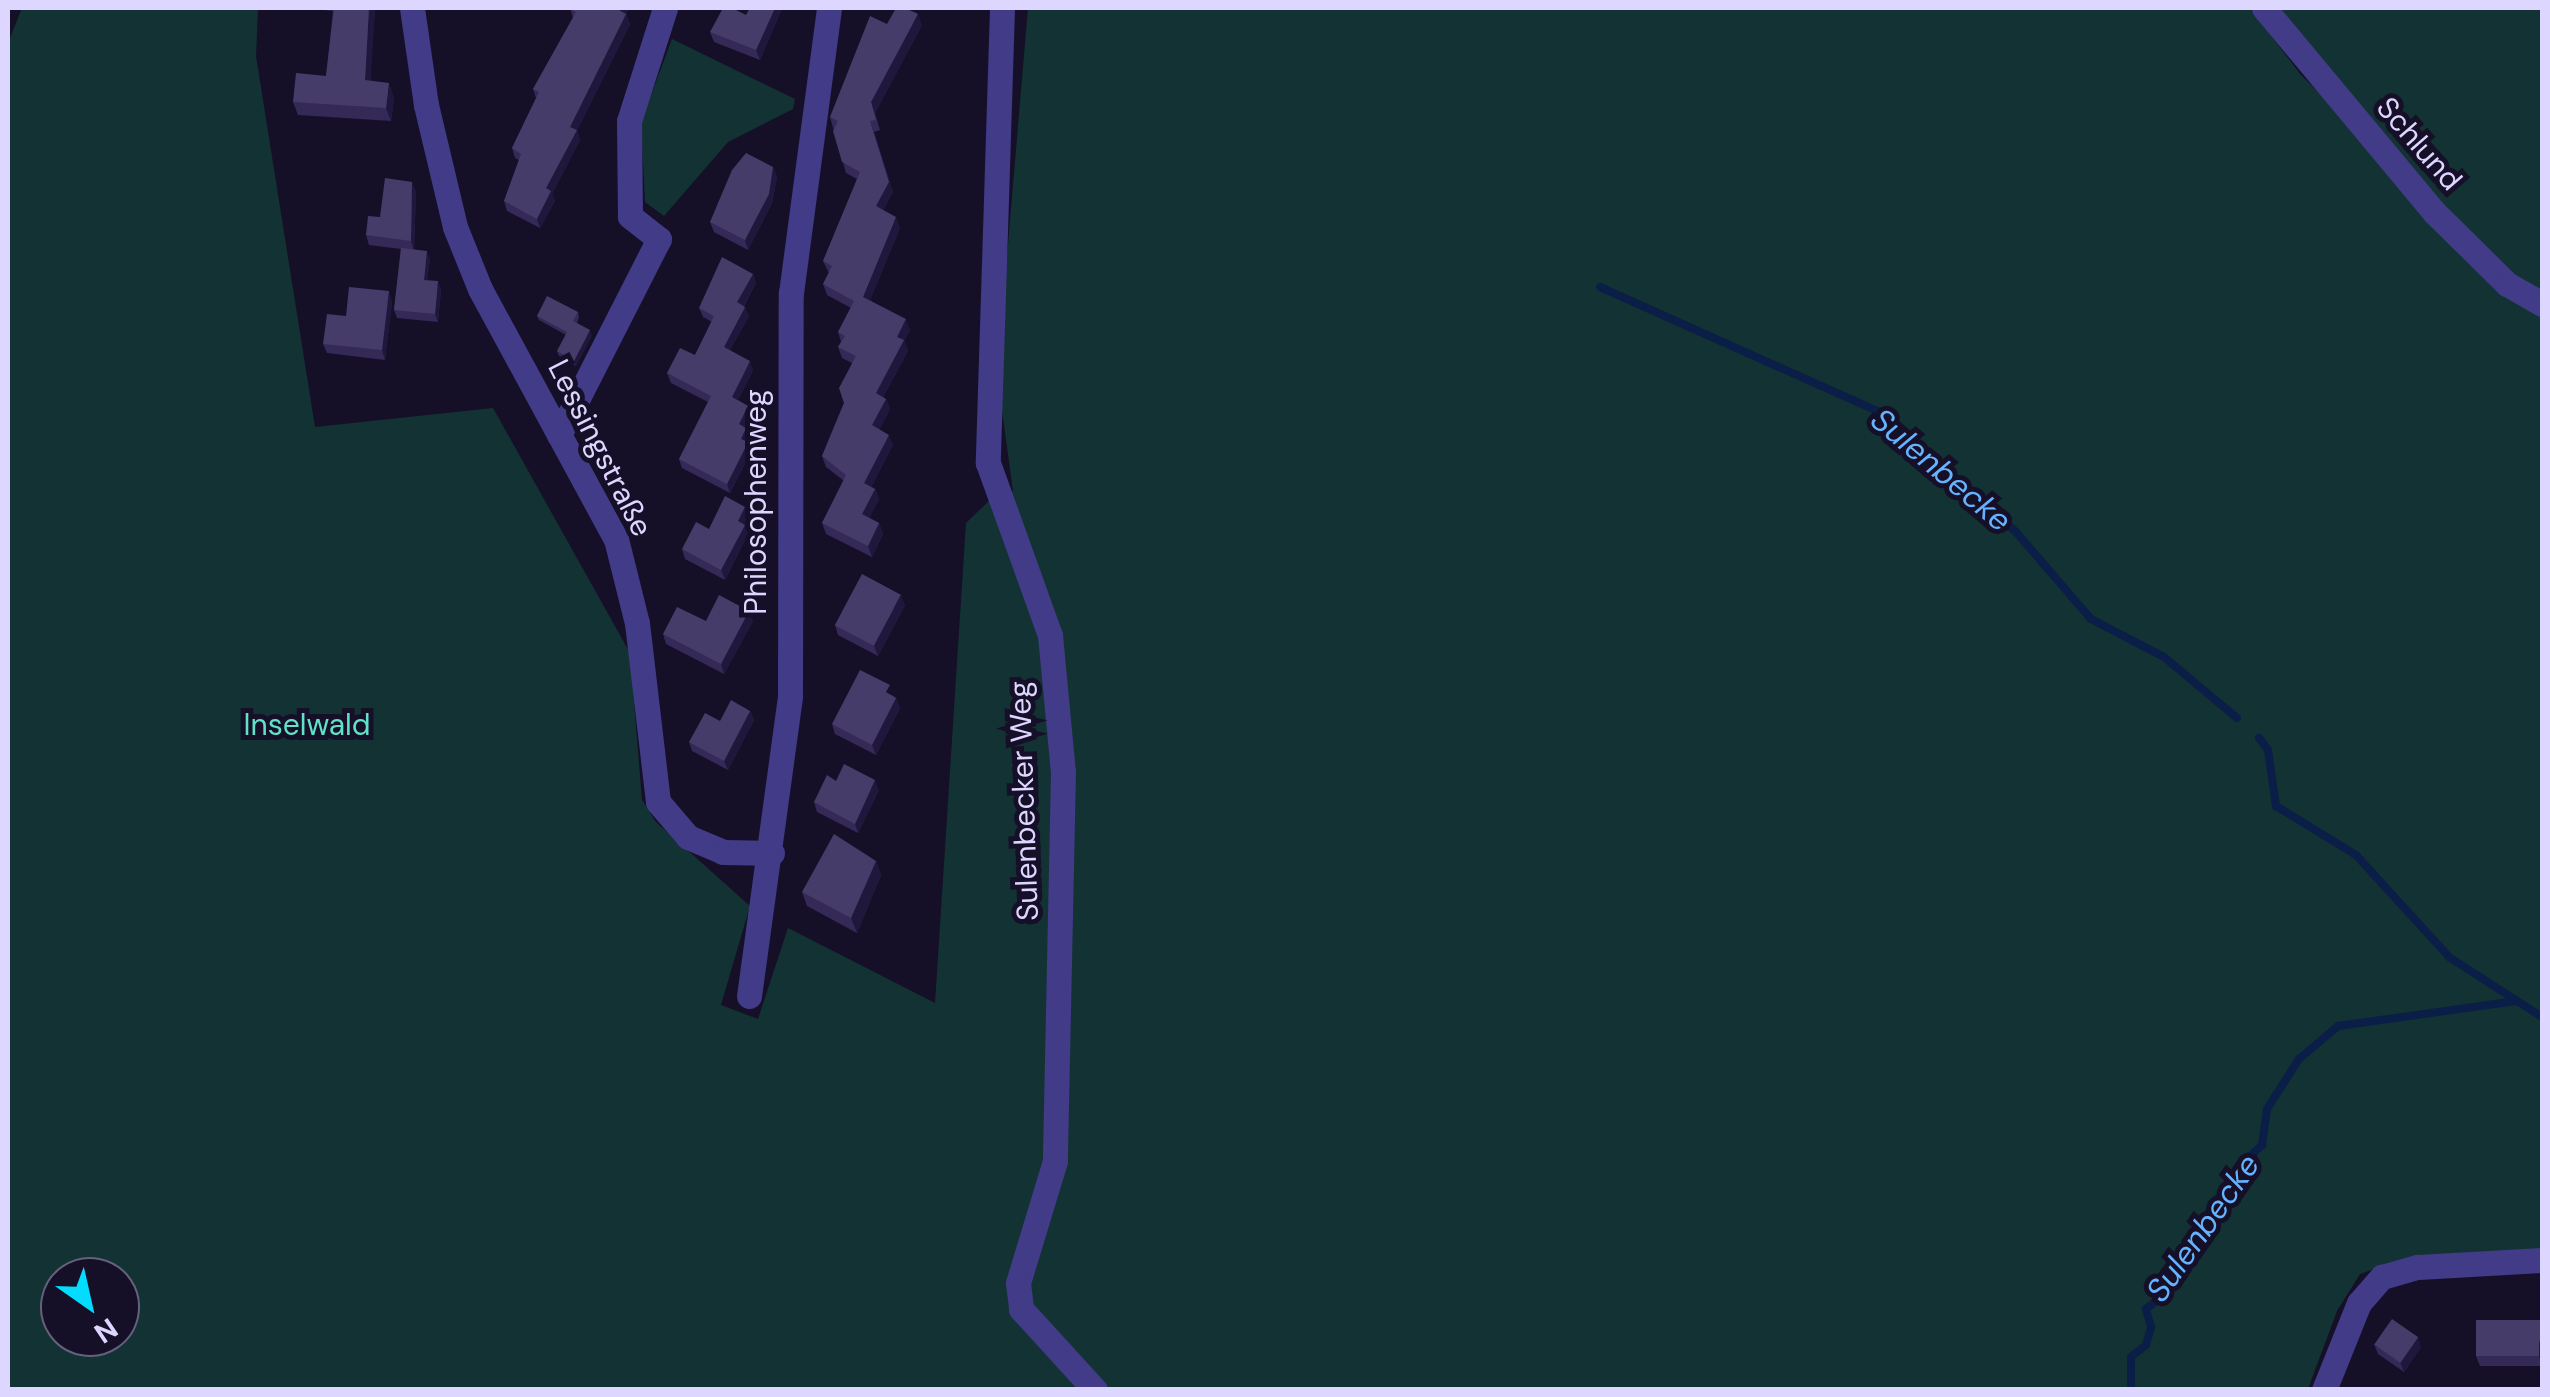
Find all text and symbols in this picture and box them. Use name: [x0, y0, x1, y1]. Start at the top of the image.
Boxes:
street label: Schlund: [2369, 90, 2469, 198]
street label: Lessingstraße: [540, 354, 660, 542]
street label: Philosophenweg: [738, 389, 774, 615]
water label: Sulenbecke: [1863, 400, 2019, 540]
street label: Sulenbecker Weg: [1002, 681, 1046, 921]
park label: Inselwald: [243, 707, 371, 743]
water label: Sulenbecke: [2138, 1147, 2268, 1309]
north arrow: [40, 1257, 140, 1357]
text: N: [87, 1310, 125, 1352]

